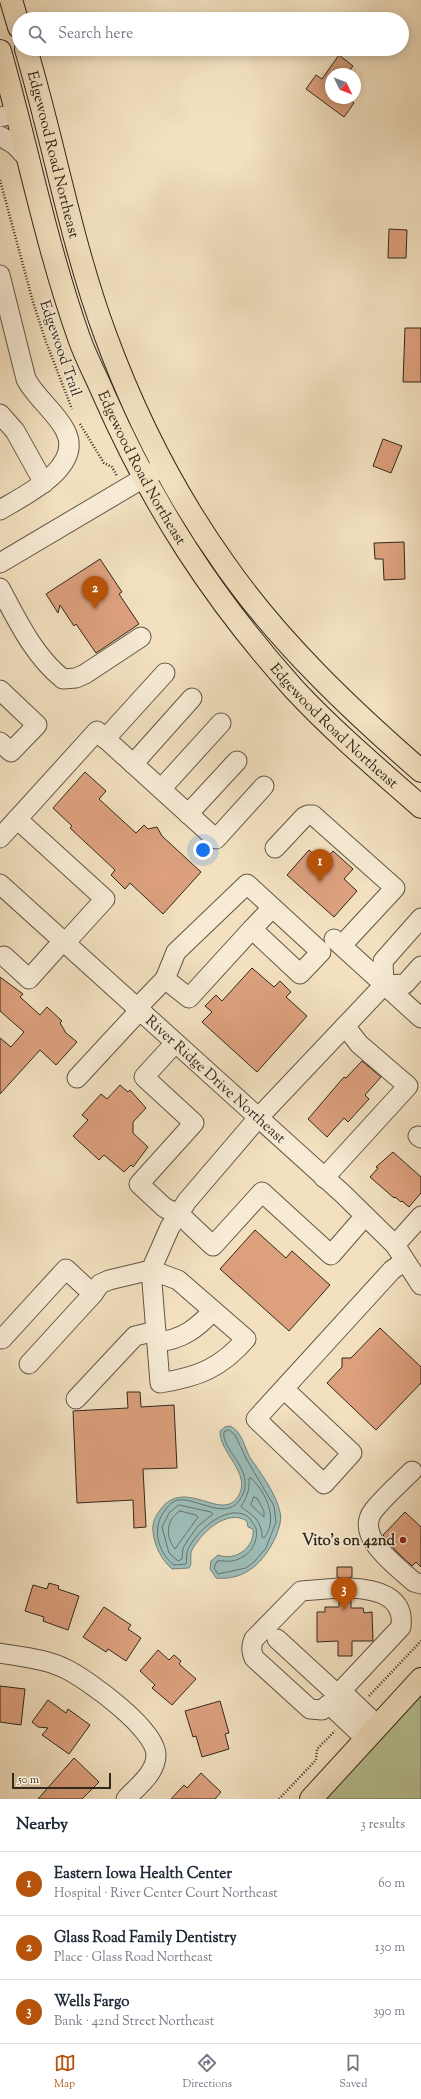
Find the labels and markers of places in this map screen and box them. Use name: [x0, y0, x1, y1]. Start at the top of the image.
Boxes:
pin: 2: [82, 576, 108, 609]
pin: 1: [307, 849, 333, 882]
place label: Vito's on 42nd: [302, 1531, 396, 1552]
marker: Vito's on 42nd: [398, 1535, 408, 1545]
pin: 3: [331, 1577, 357, 1610]

